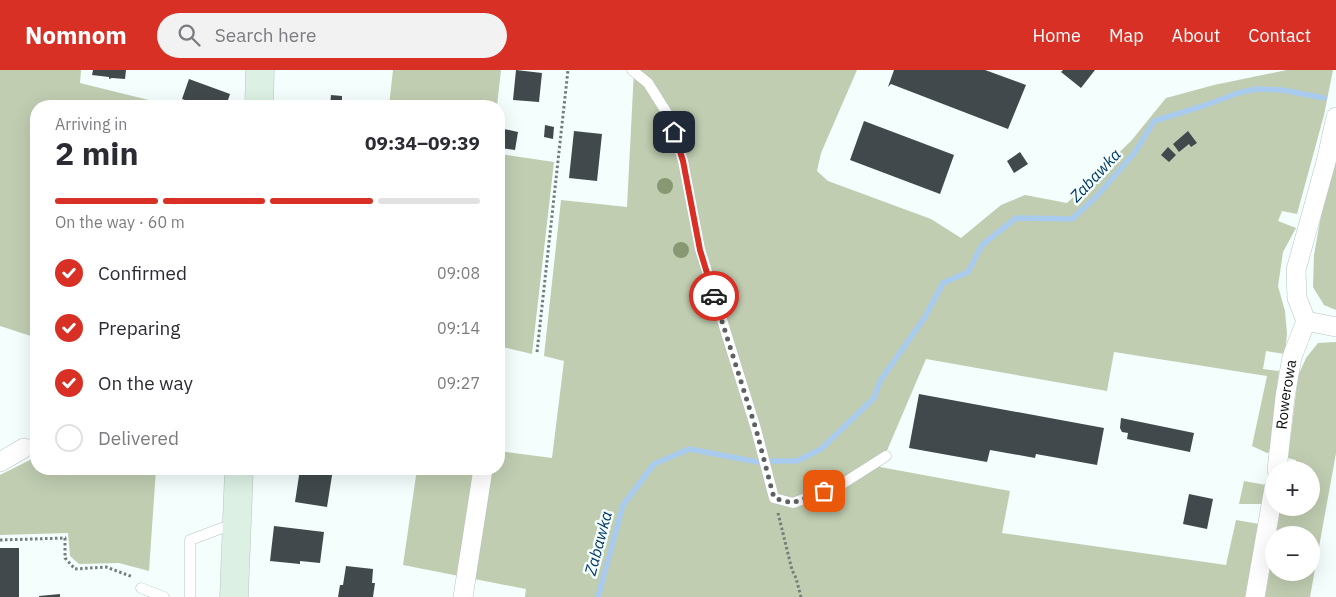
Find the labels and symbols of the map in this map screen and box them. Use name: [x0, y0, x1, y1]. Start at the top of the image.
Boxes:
pin: [653, 111, 695, 153]
water label: Zabawka: [1065, 144, 1125, 207]
courier: [689, 271, 739, 321]
street label: Rowerowa: [1271, 358, 1300, 431]
pin: [803, 470, 845, 512]
water label: Zabawka: [580, 509, 616, 578]

